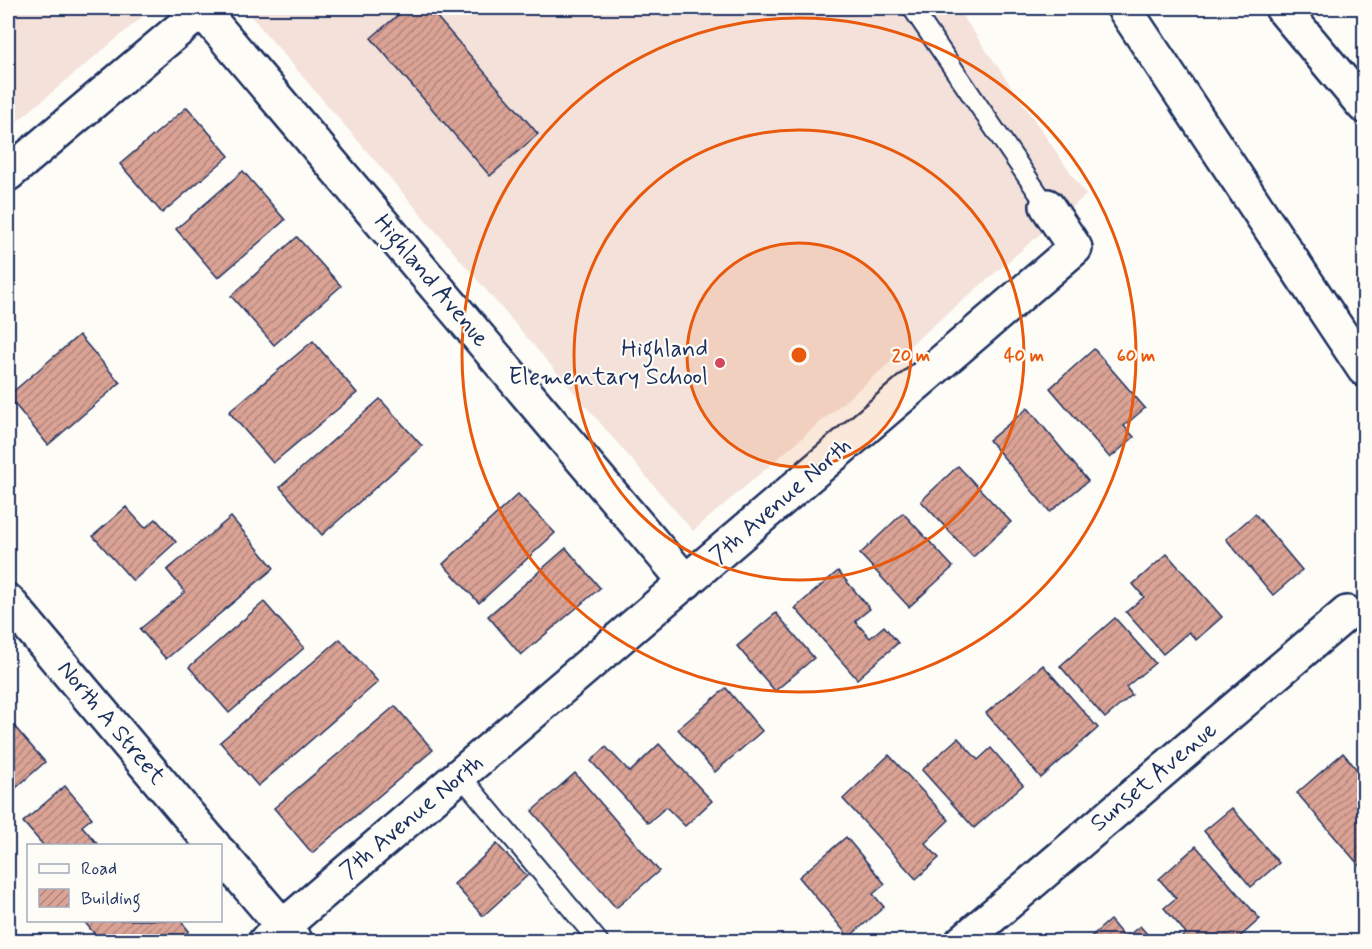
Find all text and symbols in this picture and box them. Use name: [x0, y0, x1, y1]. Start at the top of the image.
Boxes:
street label: Highland Avenue: [364, 208, 496, 356]
place label: Highland Elementary School: [509, 334, 708, 393]
text: 20 m: [892, 344, 930, 368]
text: 40 m: [1004, 344, 1044, 368]
text: 60 m: [1117, 344, 1155, 368]
centre of rings: [789, 345, 809, 365]
marker: Highland Elementary School: [713, 356, 727, 370]
street label: 7th Avenue North: [704, 431, 858, 571]
street label: North A Street: [50, 654, 172, 792]
street label: Sunset Avenue: [1084, 715, 1224, 839]
street label: 7th Avenue North: [334, 748, 490, 886]
legend: [27, 844, 222, 922]
text: Road: [81, 857, 117, 881]
text: Building: [81, 887, 141, 913]

